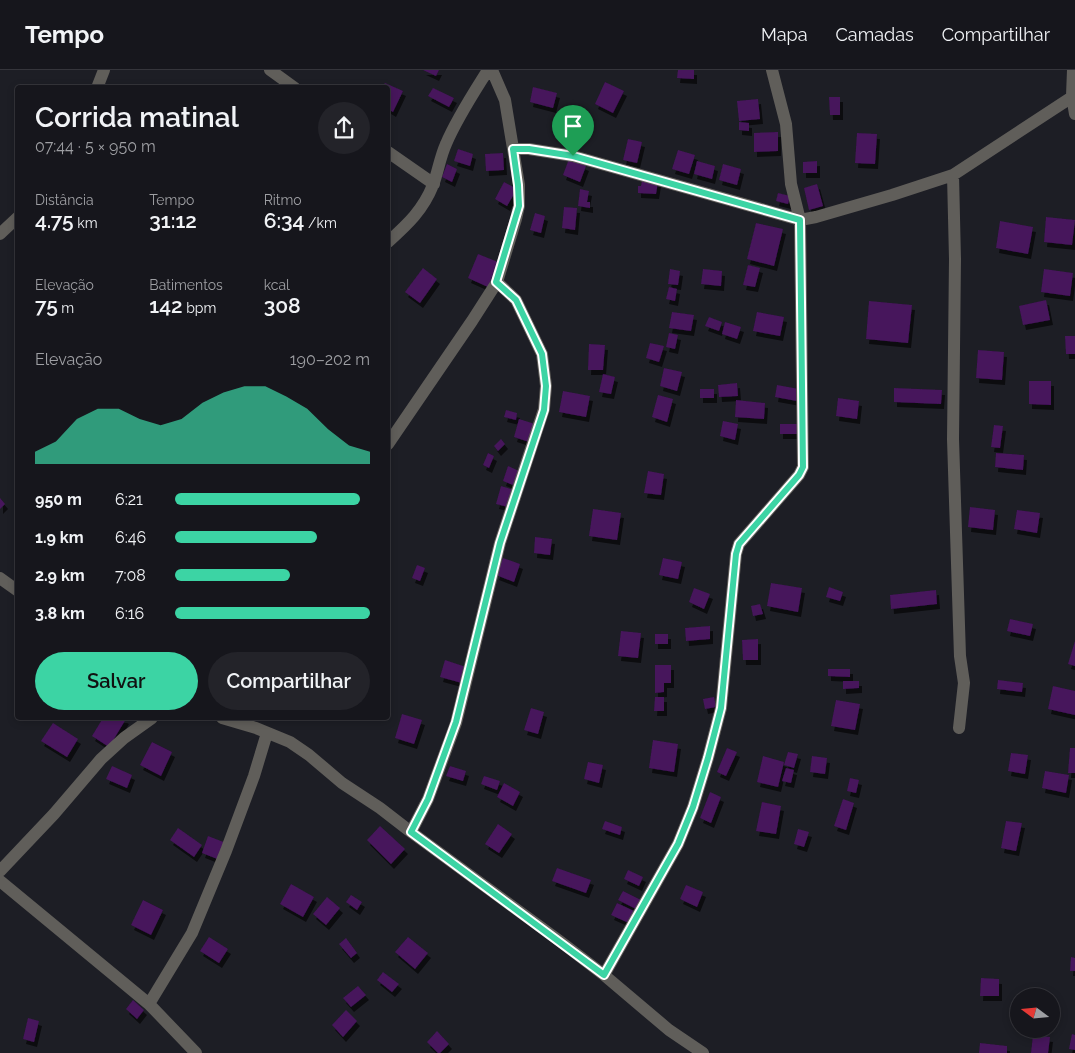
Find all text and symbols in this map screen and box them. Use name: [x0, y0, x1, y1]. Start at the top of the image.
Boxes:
text: Tempo: [25, 20, 104, 49]
text: Mapa: [761, 24, 807, 45]
text: Camadas: [835, 24, 914, 45]
text: Compartilhar: [942, 24, 1050, 45]
text: Corrida matinal: [35, 101, 239, 134]
button: share: [318, 102, 370, 154]
pin: [552, 105, 594, 156]
icon: arrive: [559, 112, 587, 140]
text: 07:44 · 5 × 950 m: [35, 137, 156, 156]
text: Distância: [35, 192, 94, 208]
text: Tempo: [149, 192, 194, 208]
text: Ritmo: [264, 192, 302, 208]
text: 4.75: [35, 208, 74, 233]
text: 31:12: [149, 208, 197, 233]
text: 6:34: [264, 208, 304, 233]
text: km: [74, 215, 98, 231]
text: /km: [304, 215, 337, 231]
text: Elevação: [35, 277, 94, 293]
text: Batimentos: [149, 277, 223, 293]
text: kcal: [264, 277, 290, 293]
text: 75: [35, 293, 58, 318]
text: 142: [149, 293, 183, 318]
text: 308: [264, 293, 301, 318]
text: m: [58, 300, 74, 316]
text: bpm: [183, 300, 216, 316]
text: Elevação: [35, 350, 102, 369]
text: 190–202 m: [290, 350, 370, 369]
text: 950 m: [35, 490, 82, 509]
text: 6:21: [115, 490, 143, 509]
text: 1.9 km: [35, 528, 84, 547]
text: 6:46: [115, 528, 146, 547]
text: 2.9 km: [35, 566, 85, 585]
text: 7:08: [115, 566, 146, 585]
text: 3.8 km: [35, 604, 85, 623]
text: 6:16: [115, 604, 144, 623]
button: Salvar: [35, 652, 198, 710]
button: Compartilhar: [208, 652, 370, 710]
north arrow: [1010, 988, 1060, 1038]
map controls: [1010, 988, 1060, 1038]

